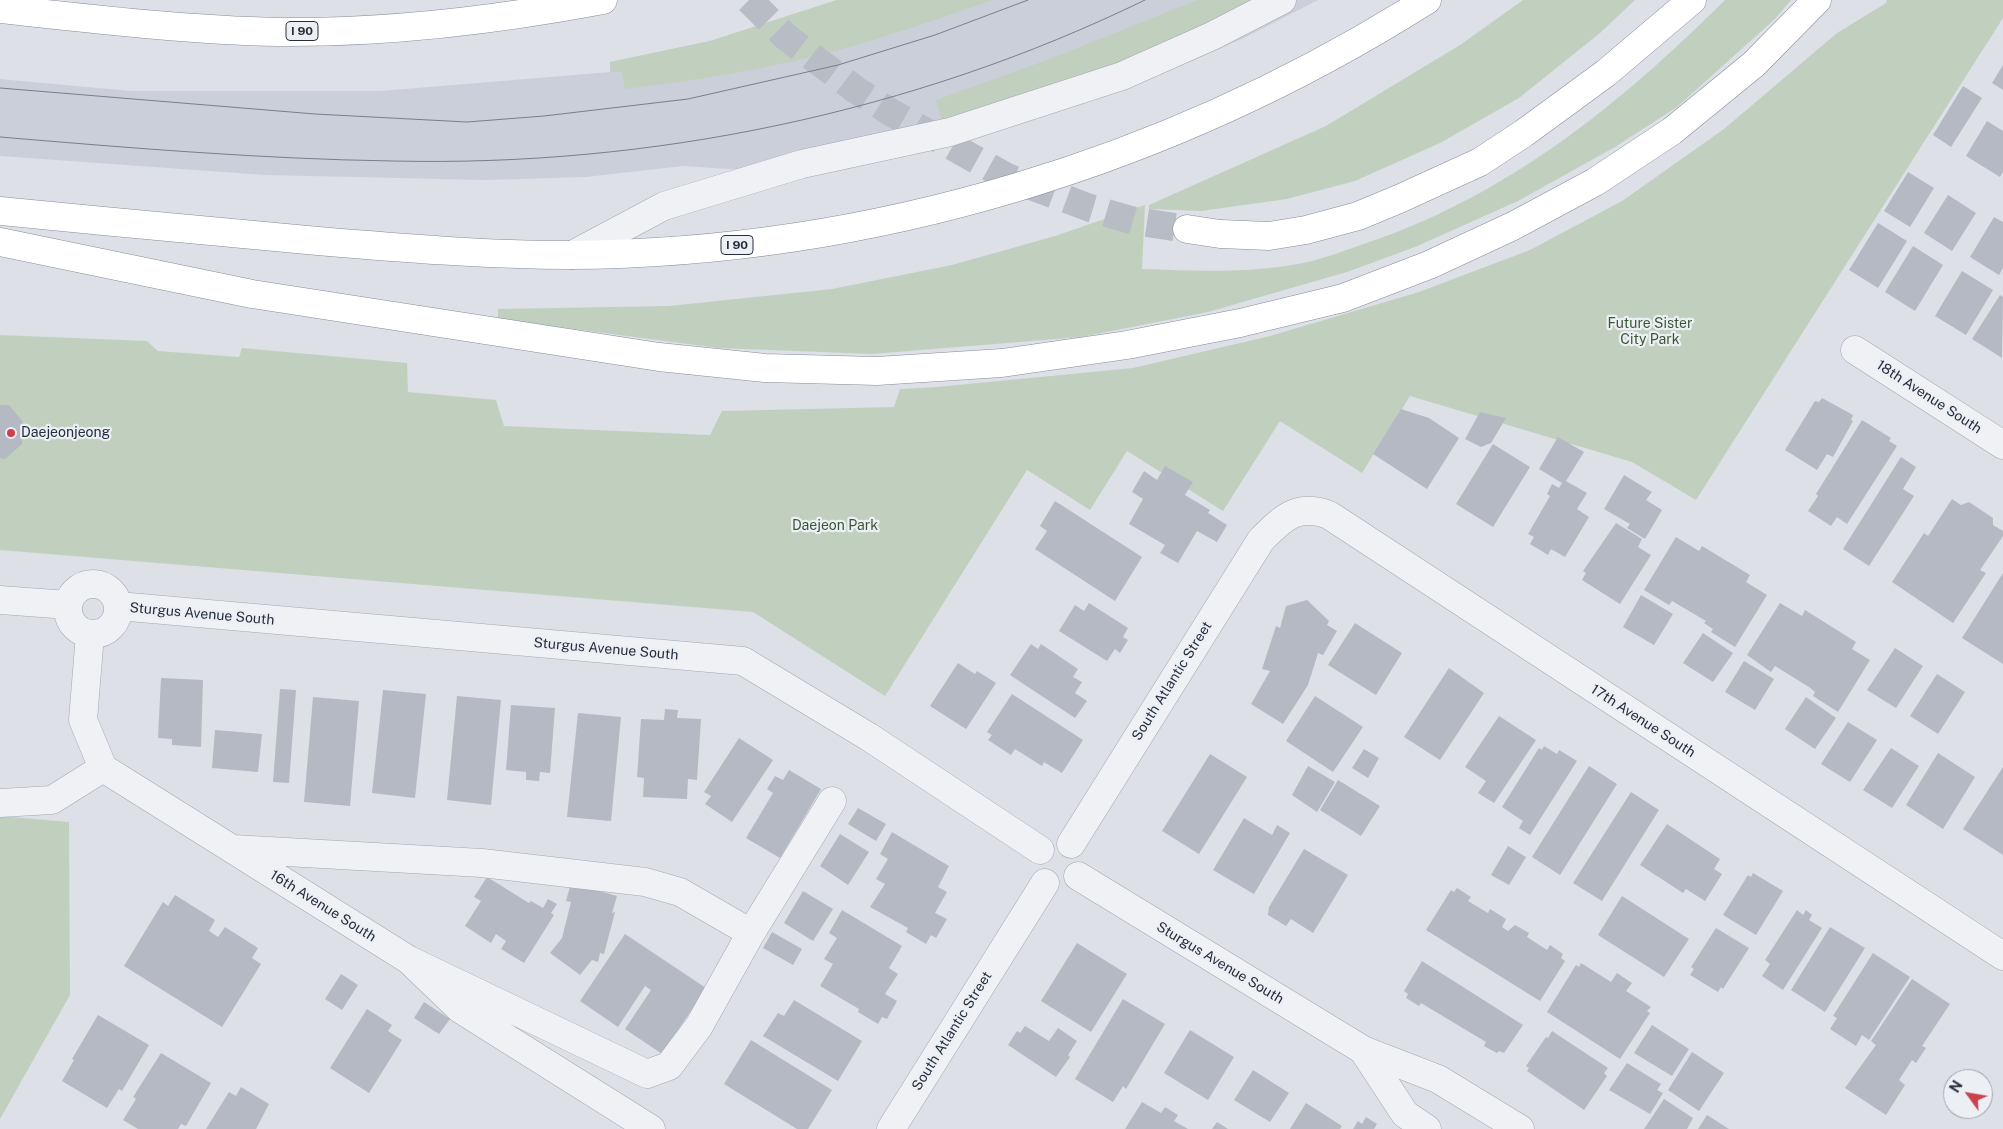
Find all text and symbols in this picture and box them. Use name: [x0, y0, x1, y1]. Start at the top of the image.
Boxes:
road number: I 90: [286, 22, 318, 40]
road number: I 90: [721, 236, 753, 254]
park label: Future Sister City Park: [1607, 316, 1693, 348]
street label: 18th Avenue South: [1873, 357, 1985, 437]
place label: Daejeonjeong: [21, 425, 110, 441]
marker: Daejeonjeong: [5, 427, 17, 439]
park label: Daejeon Park: [792, 518, 878, 534]
street label: Sturgus Avenue South: [129, 599, 275, 629]
street label: South Atlantic Street: [1128, 618, 1216, 744]
street label: Sturgus Avenue South: [533, 634, 679, 664]
street label: 17th Avenue South: [1588, 681, 1698, 761]
street label: 16th Avenue South: [267, 867, 379, 945]
street label: Sturgus Avenue South: [1153, 918, 1287, 1008]
street label: South Atlantic Street: [908, 968, 996, 1094]
north arrow: [1943, 1069, 1993, 1119]
text: N: [1946, 1078, 1966, 1095]

